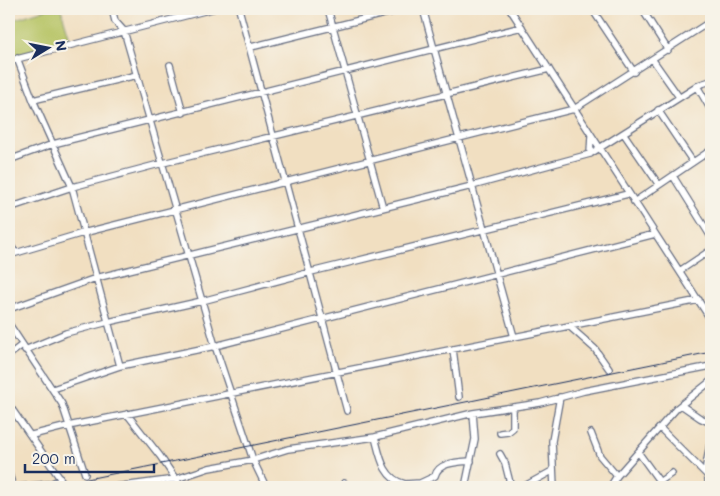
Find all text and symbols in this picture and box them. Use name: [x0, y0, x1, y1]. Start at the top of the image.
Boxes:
north arrow: [22, 22, 72, 72]
text: N: [51, 39, 72, 53]
scale bar: [25, 441, 154, 473]
text: 200 m: [32, 448, 76, 468]

